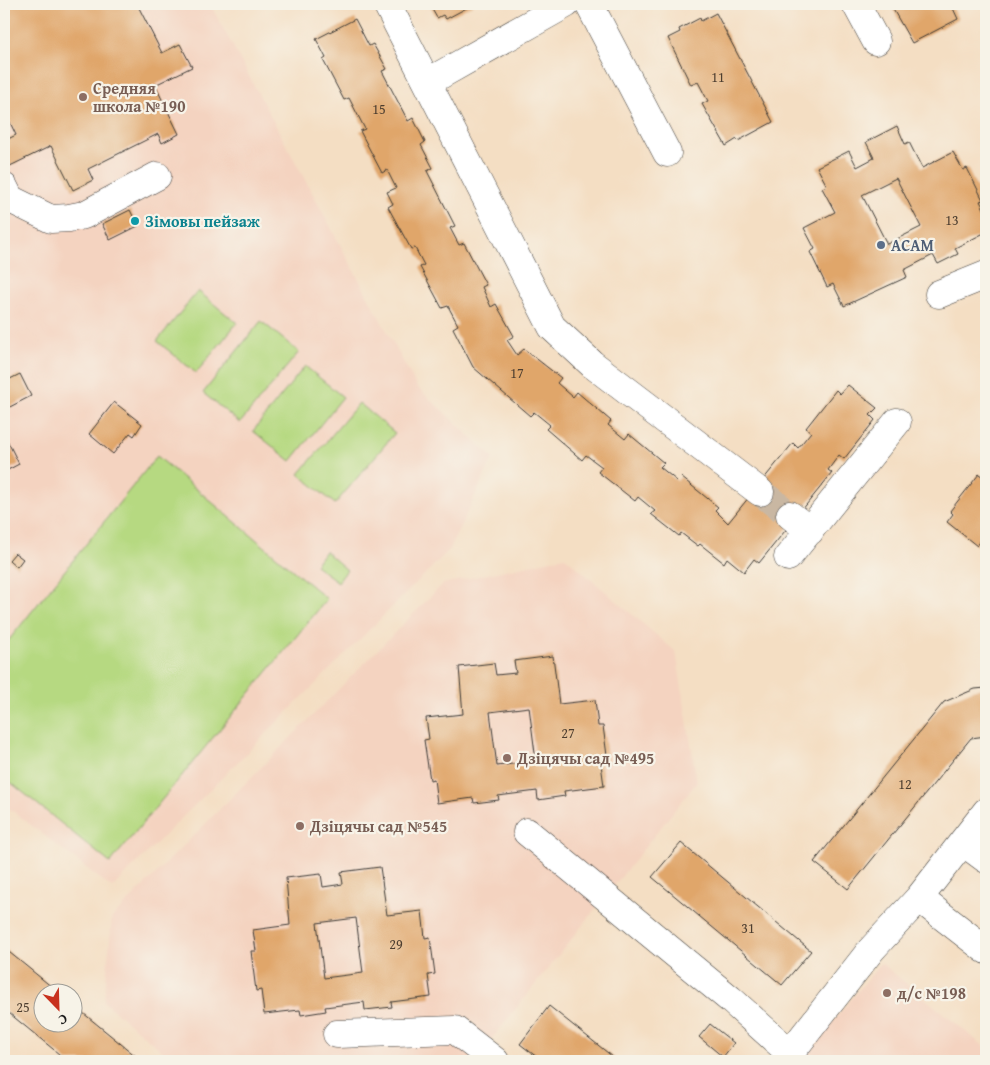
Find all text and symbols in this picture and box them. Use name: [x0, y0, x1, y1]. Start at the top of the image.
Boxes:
house number: 11: [711, 67, 725, 87]
place label: Средняя школа №190: [93, 76, 185, 118]
marker: Средняя школа №190: [77, 91, 89, 103]
house number: 15: [372, 99, 386, 119]
place label: Зімовы пейзаж: [145, 209, 260, 233]
house number: 13: [945, 210, 959, 230]
marker: Зімовы пейзаж: [129, 215, 141, 227]
place label: АСАМ: [891, 233, 934, 257]
marker: АСАМ: [875, 239, 887, 251]
house number: 17: [510, 363, 524, 383]
house number: 27: [561, 723, 575, 743]
place label: Дзіцячы сад №495: [516, 746, 654, 770]
marker: Дзіцячы сад №495: [501, 752, 513, 764]
house number: 12: [898, 774, 912, 794]
place label: Дзіцячы сад №545: [309, 814, 447, 838]
marker: Дзіцячы сад №545: [294, 820, 306, 832]
house number: 31: [741, 918, 755, 938]
house number: 29: [389, 934, 403, 954]
place label: д/с №198: [897, 981, 966, 1005]
north arrow: [32, 982, 82, 1032]
marker: д/с №198: [881, 987, 893, 999]
house number: 25: [16, 997, 30, 1017]
text: С: [55, 1009, 71, 1031]

